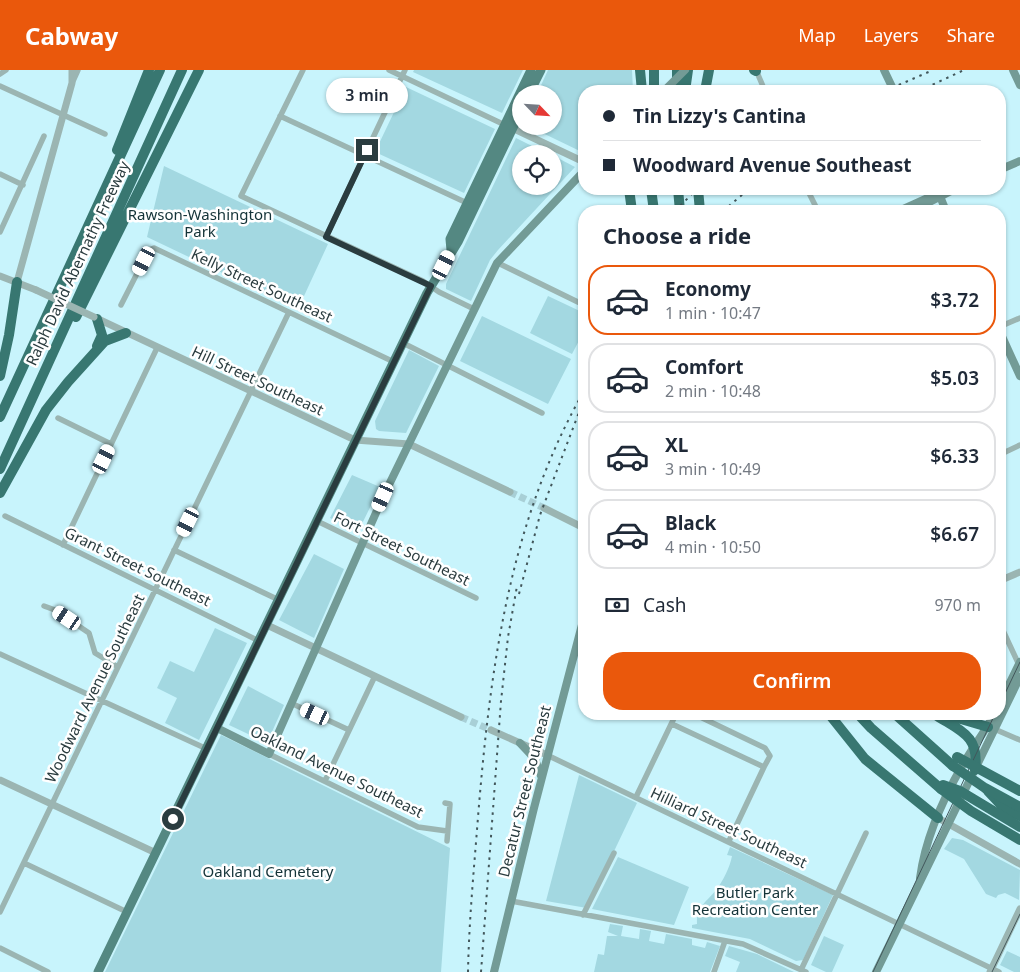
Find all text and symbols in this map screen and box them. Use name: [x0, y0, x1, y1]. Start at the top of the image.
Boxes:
text: Cabway: [25, 19, 118, 52]
text: Map: [798, 23, 836, 47]
text: Layers: [864, 23, 919, 47]
text: Share: [947, 23, 995, 47]
callout: 3 min: [326, 78, 408, 112]
text: 3 min: [345, 84, 389, 106]
north arrow: [512, 85, 562, 135]
map controls: [512, 85, 562, 195]
text: Tin Lizzy's Cantina: [633, 103, 806, 129]
route end: [356, 139, 378, 161]
button: locate: [512, 145, 562, 195]
text: Woodward Avenue Southeast: [633, 152, 912, 178]
street label: Ralph David Abernathy Freeway: [21, 157, 133, 369]
park label: Rawson-Washington Park: [128, 204, 272, 241]
text: Choose a ride: [603, 220, 751, 250]
street label: Kelly Street Southeast: [188, 243, 336, 327]
car: [130, 244, 157, 278]
car: [430, 248, 457, 282]
text: Economy: [665, 276, 751, 302]
icon: car: [605, 278, 650, 323]
text: $3.72: [930, 287, 979, 313]
text: 1 min · 10:47: [665, 302, 761, 324]
street label: Hill Street Southeast: [189, 341, 328, 420]
text: Comfort: [665, 354, 744, 380]
icon: car: [605, 356, 650, 401]
text: $5.03: [930, 365, 979, 391]
text: 2 min · 10:48: [665, 380, 761, 402]
text: XL: [665, 432, 688, 458]
icon: car: [605, 434, 650, 479]
car: [90, 442, 117, 476]
text: $6.33: [930, 443, 979, 469]
text: 3 min · 10:49: [665, 458, 761, 480]
car: [370, 480, 395, 514]
car: [174, 505, 201, 539]
street label: Fort Street Southeast: [331, 506, 474, 590]
text: Black: [665, 510, 716, 536]
icon: car: [605, 512, 650, 557]
text: $6.67: [930, 521, 979, 547]
street label: Grant Street Southeast: [62, 522, 215, 610]
text: 4 min · 10:50: [665, 536, 761, 558]
street label: Woodward Avenue Southeast: [40, 590, 149, 786]
icon: cash: [603, 591, 631, 619]
text: Cash: [643, 592, 687, 618]
text: 970 m: [934, 594, 981, 616]
car: [50, 603, 83, 633]
button: Confirm: [603, 652, 981, 710]
car: [298, 701, 331, 727]
street label: Decatur Street Southeast: [493, 702, 555, 879]
street label: Oakland Avenue Southeast: [247, 720, 427, 822]
street label: Hilliard Street Southeast: [647, 782, 811, 872]
route start: [162, 808, 184, 830]
park label: Oakland Cemetery: [203, 861, 334, 881]
park label: Butler Park Recreation Center: [692, 882, 818, 919]

